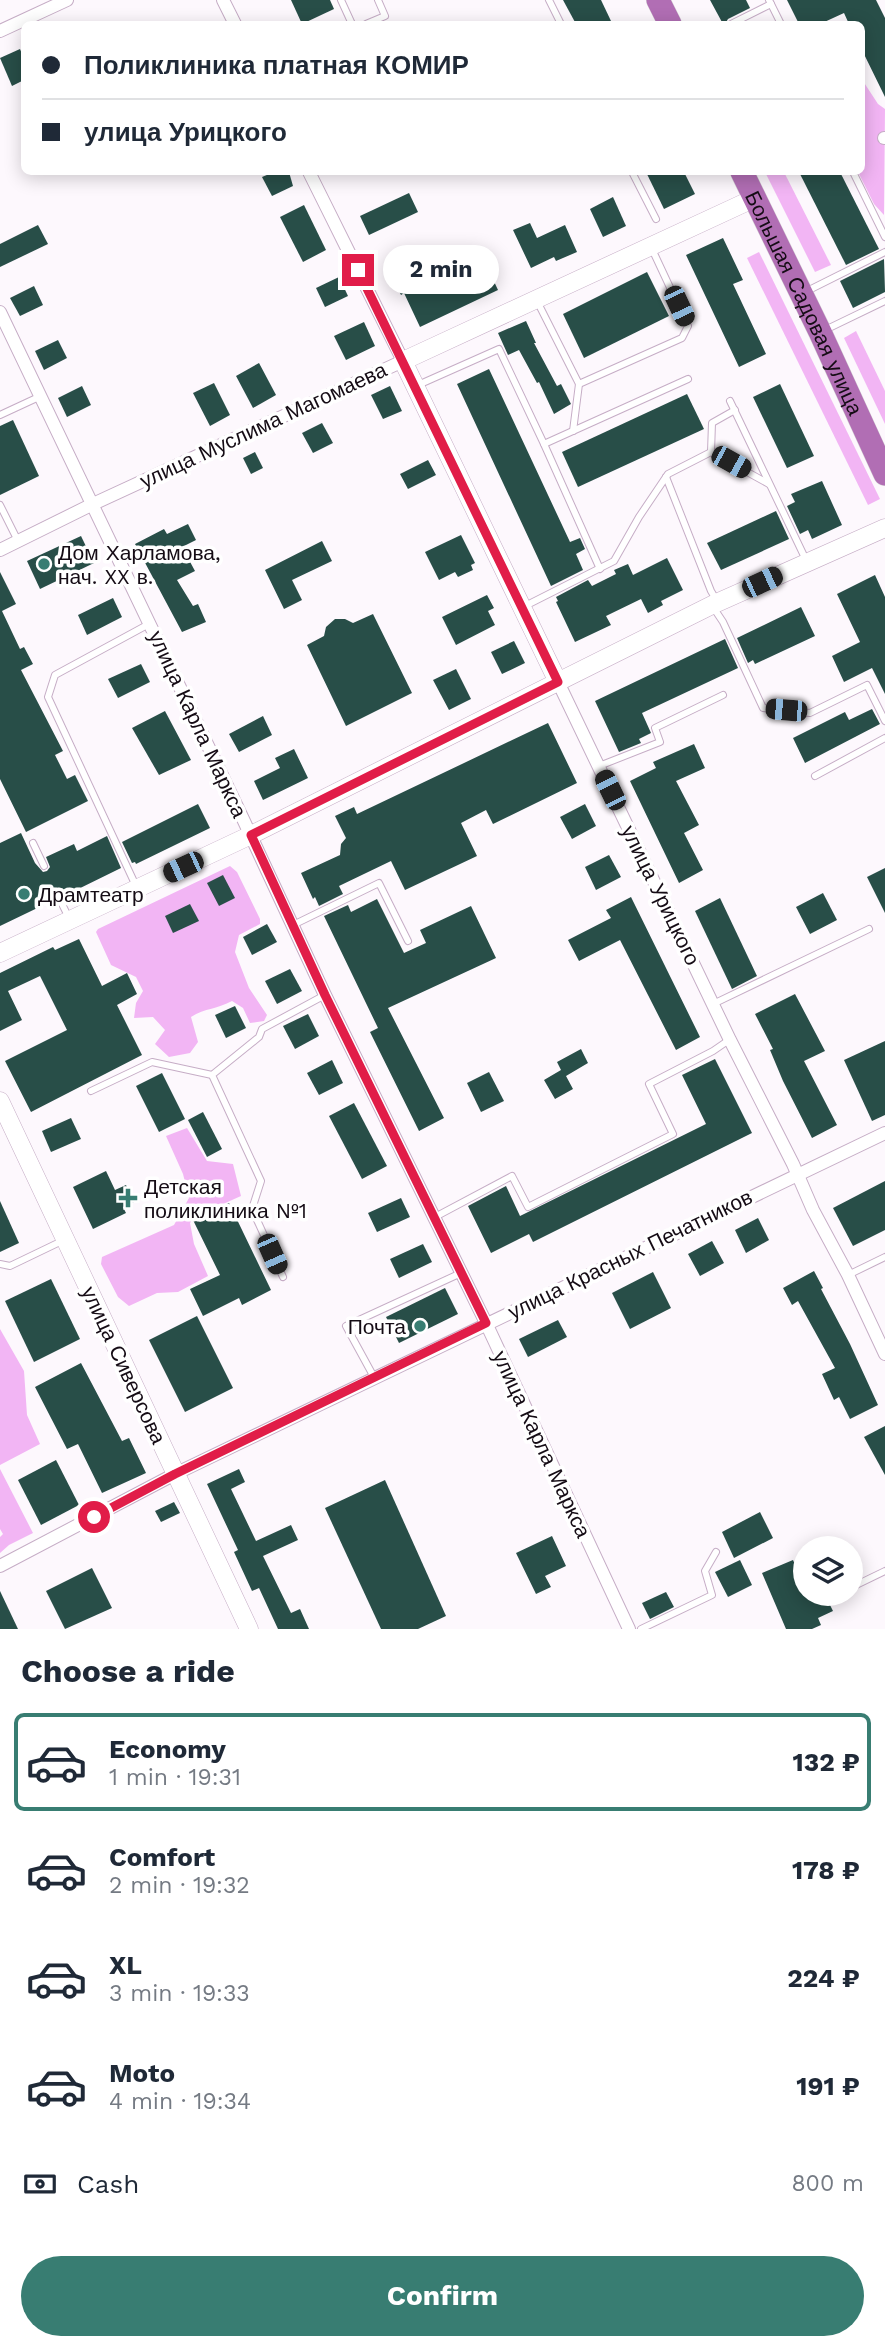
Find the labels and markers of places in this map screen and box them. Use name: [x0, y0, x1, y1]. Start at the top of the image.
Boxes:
place label: Дом Харламова, нач. XX в.: [58, 540, 221, 589]
marker: Дом Харламова, нач. XX в.: [36, 556, 52, 572]
place label: Драмтеатр: [38, 882, 144, 907]
marker: Драмтеатр: [16, 886, 32, 902]
place label: Детская поликлиника №1: [144, 1174, 307, 1223]
marker: Детская поликлиника №1: [118, 1188, 138, 1208]
place label: Почта: [348, 1314, 406, 1339]
marker: Почта: [412, 1318, 428, 1334]

